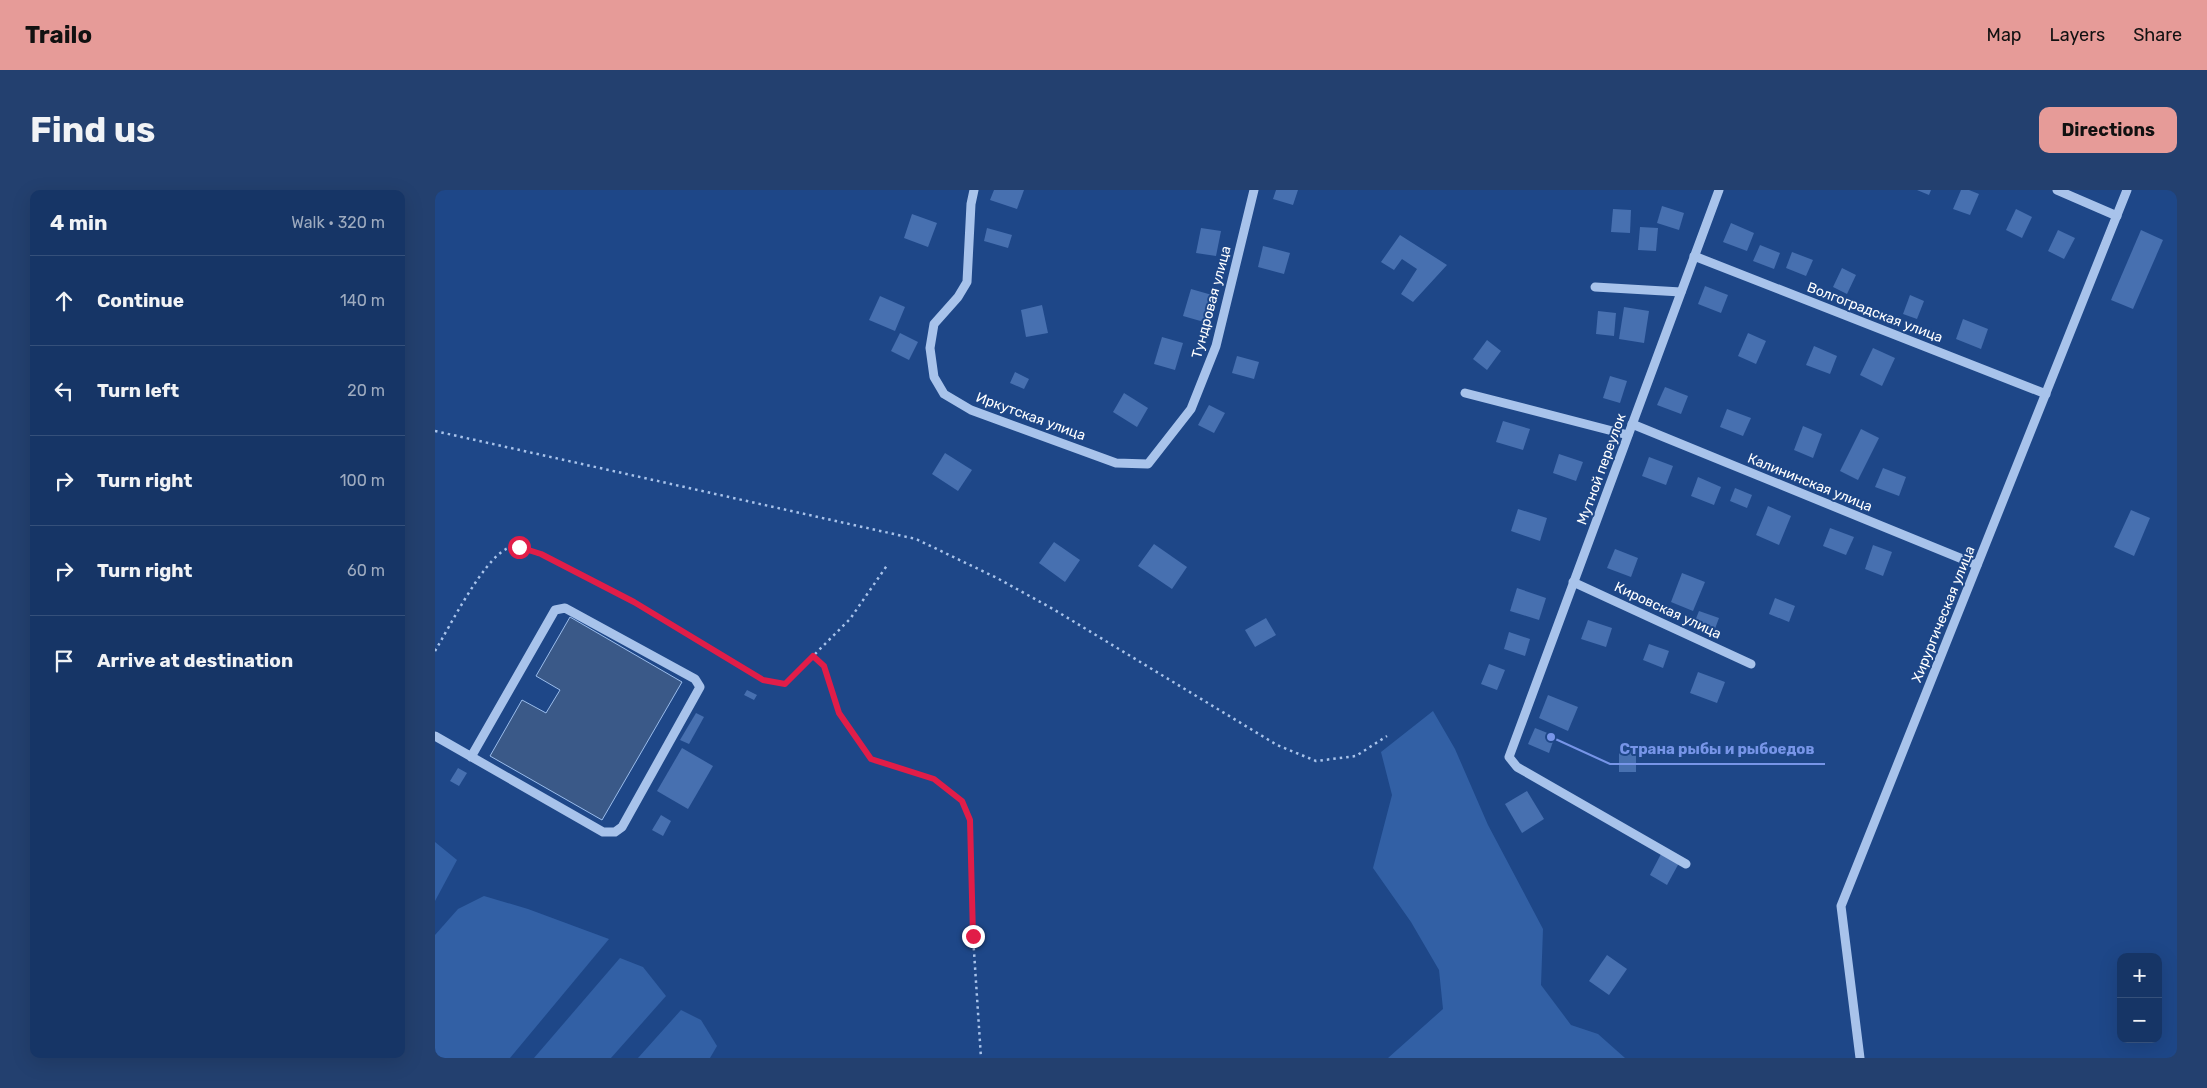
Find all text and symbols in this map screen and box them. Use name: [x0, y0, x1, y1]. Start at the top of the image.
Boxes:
text: Trailo: [25, 21, 92, 49]
text: Map: [1987, 24, 2022, 46]
text: Layers: [2050, 24, 2105, 46]
text: Share: [2133, 24, 2182, 46]
button: Directions: [2039, 107, 2177, 153]
text: Find us: [30, 109, 155, 151]
text: 4 min: [50, 210, 108, 235]
text: Walk · 320 m: [291, 213, 385, 232]
street label: Тундровая улица: [1188, 244, 1235, 360]
street label: Волгоградская улица: [1805, 279, 1945, 346]
icon: ahead: [50, 287, 78, 315]
text: Continue: [97, 289, 184, 312]
text: 140 m: [340, 291, 385, 310]
icon: left: [50, 377, 78, 405]
text: Turn left: [97, 379, 179, 402]
text: 20 m: [347, 381, 385, 400]
street label: Иркутская улица: [974, 389, 1088, 444]
street label: Мутной переулок: [1573, 411, 1630, 527]
street label: Калининская улица: [1745, 450, 1875, 515]
icon: right: [50, 467, 78, 495]
text: Turn right: [97, 469, 192, 492]
text: 100 m: [340, 471, 385, 490]
route start: [508, 536, 531, 559]
street label: Хирургическая улица: [1908, 543, 1979, 685]
icon: right: [50, 557, 78, 585]
text: Turn right: [97, 559, 192, 582]
text: 60 m: [347, 561, 385, 580]
street label: Кировская улица: [1612, 578, 1724, 643]
icon: arrive: [50, 647, 78, 675]
text: Arrive at destination: [97, 649, 293, 672]
callout: Страна рыбы и рыбоедов: [1610, 734, 1825, 764]
text: Страна рыбы и рыбоедов: [1619, 740, 1815, 758]
route end: [962, 925, 985, 948]
map controls: [2117, 953, 2162, 1043]
button: +: [2117, 953, 2162, 998]
button: −: [2117, 998, 2162, 1043]

